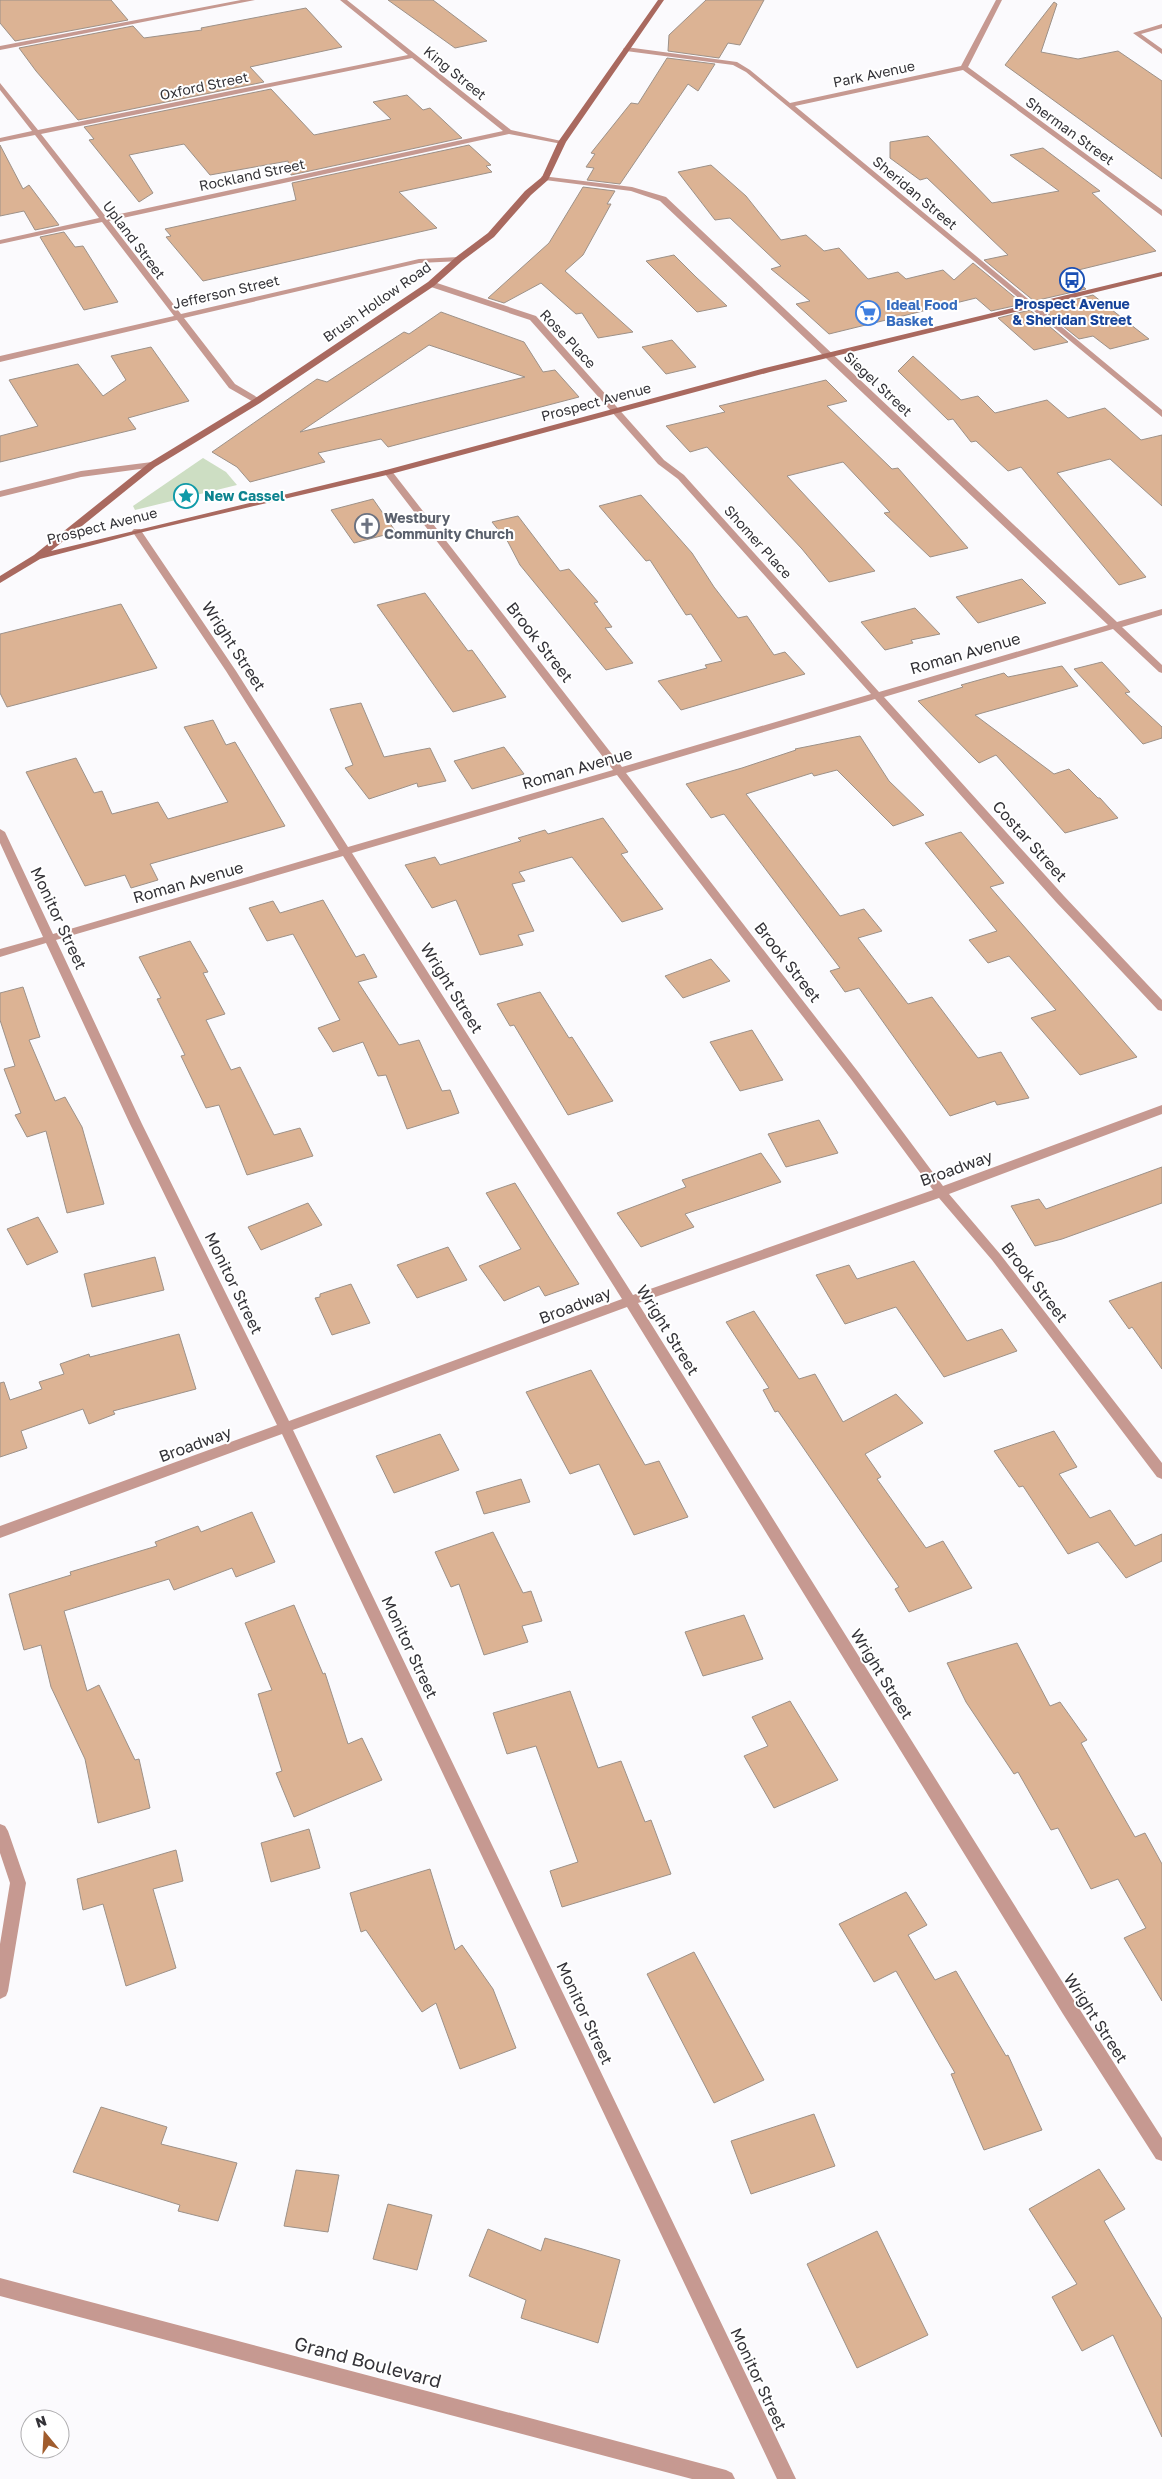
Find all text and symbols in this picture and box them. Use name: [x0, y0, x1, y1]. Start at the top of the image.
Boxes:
street label: King Street: [421, 42, 490, 103]
street label: Park Avenue: [831, 57, 916, 90]
street label: Oxford Street: [158, 68, 250, 103]
street label: Sherman Street: [1023, 93, 1118, 168]
street label: Sheridan Street: [870, 152, 961, 233]
street label: Rockland Street: [197, 155, 306, 194]
street label: Upland Street: [100, 197, 169, 282]
street label: Brush Hollow Road: [319, 258, 434, 345]
bus stop icon: Prospect Avenue & Sheridan Street: [1059, 267, 1085, 293]
street label: Jefferson Street: [171, 271, 281, 312]
place label: Prospect Avenue & Sheridan Street: [1012, 295, 1132, 328]
place label: Ideal Food Basket: [886, 296, 958, 329]
supermarket icon: Ideal Food Basket: [855, 300, 881, 326]
street label: Rose Place: [537, 306, 600, 372]
street label: Siegel Street: [841, 348, 916, 420]
street label: Prospect Avenue: [539, 379, 653, 424]
place icon: New Cassel: [173, 483, 199, 509]
place label: New Cassel: [204, 487, 285, 504]
street label: Shomer Place: [721, 502, 796, 582]
street label: Prospect Avenue: [45, 504, 159, 547]
place label: Westbury Community Church: [384, 509, 514, 542]
church icon: Westbury Community Church: [354, 513, 380, 539]
street label: Wright Street: [198, 597, 270, 695]
street label: Brook Street: [502, 598, 578, 686]
street label: Roman Avenue: [908, 628, 1022, 678]
street label: Roman Avenue: [520, 743, 634, 793]
street label: Costar Street: [988, 796, 1072, 886]
street label: Roman Avenue: [131, 857, 245, 907]
street label: Monitor Street: [26, 863, 92, 973]
street label: Brook Street: [750, 918, 826, 1006]
street label: Wright Street: [416, 939, 488, 1037]
street label: Broadway: [917, 1146, 995, 1190]
street label: Monitor Street: [201, 1229, 267, 1337]
street label: Brook Street: [997, 1238, 1073, 1326]
street label: Wright Street: [632, 1281, 704, 1379]
street label: Broadway: [536, 1282, 614, 1328]
street label: Broadway: [156, 1422, 234, 1466]
street label: Monitor Street: [377, 1592, 443, 1702]
street label: Wright Street: [846, 1625, 918, 1723]
street label: Monitor Street: [552, 1958, 618, 2068]
street label: Wright Street: [1060, 1969, 1132, 2067]
street label: Monitor Street: [726, 2324, 792, 2434]
street label: Grand Boulevard: [292, 2331, 444, 2392]
north arrow: [20, 2409, 70, 2459]
text: N: [33, 2411, 49, 2431]

